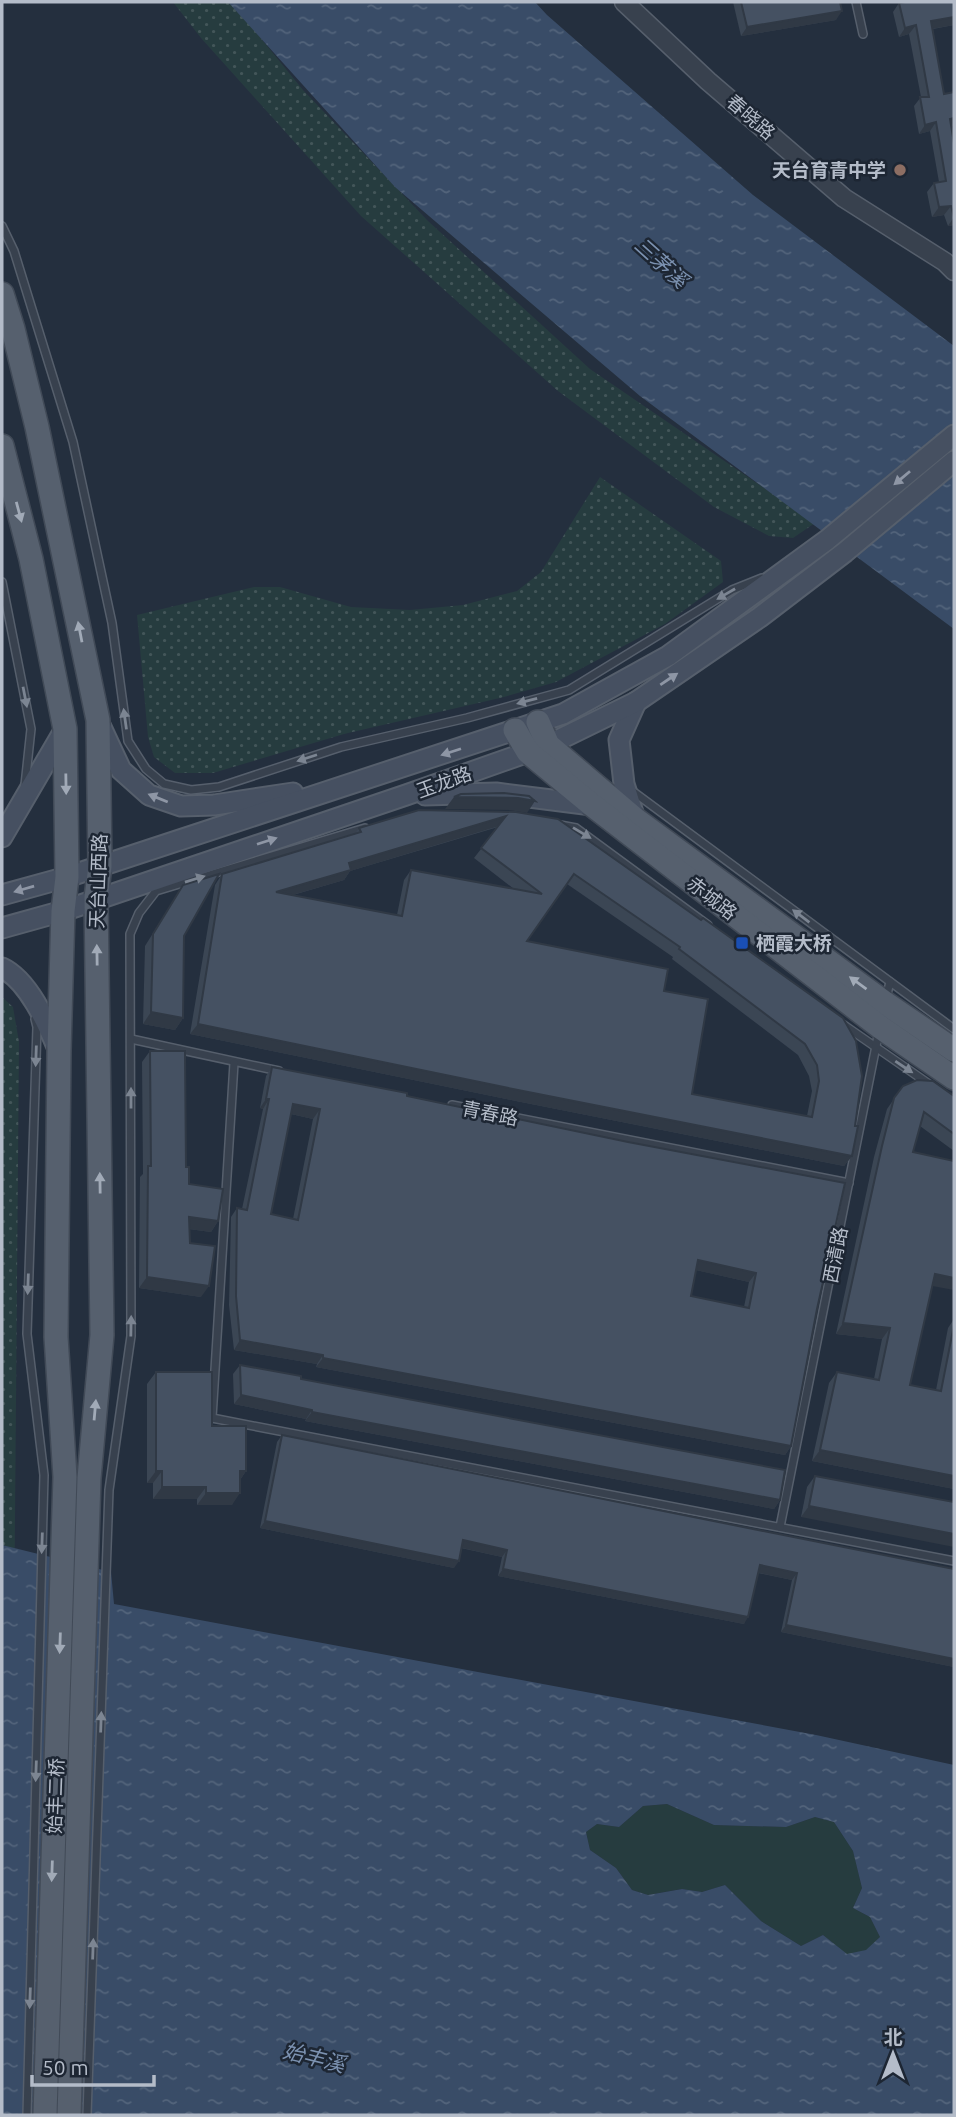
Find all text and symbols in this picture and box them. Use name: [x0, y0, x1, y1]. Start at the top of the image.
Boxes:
street label: 春晓路: [722, 90, 780, 144]
place label: 天台育青中学: [772, 159, 886, 181]
marker: 天台育青中学: [892, 162, 908, 178]
water label: 三茅溪: [630, 232, 695, 294]
one-way arrow: [893, 471, 911, 486]
one-way arrow: [14, 501, 25, 523]
one-way arrow: [717, 588, 736, 600]
one-way arrow: [74, 621, 85, 643]
one-way arrow: [660, 672, 678, 686]
one-way arrow: [19, 686, 30, 708]
one-way arrow: [516, 697, 537, 707]
one-way arrow: [120, 707, 131, 729]
one-way arrow: [440, 747, 461, 758]
one-way arrow: [296, 753, 317, 764]
street label: 玉龙路: [413, 762, 475, 802]
one-way arrow: [60, 773, 71, 795]
one-way arrow: [147, 792, 168, 803]
one-way arrow: [572, 827, 591, 839]
street label: 天台山西路: [85, 833, 111, 929]
one-way arrow: [256, 835, 277, 846]
street label: 赤城路: [683, 872, 741, 924]
one-way arrow: [185, 874, 206, 884]
one-way arrow: [13, 884, 35, 895]
one-way arrow: [792, 909, 810, 923]
place label: 栖霞大桥: [756, 932, 832, 954]
marker: 栖霞大桥: [734, 935, 750, 951]
one-way arrow: [91, 944, 103, 966]
one-way arrow: [849, 976, 867, 990]
one-way arrow: [31, 1045, 42, 1067]
one-way arrow: [894, 1061, 914, 1074]
one-way arrow: [125, 1087, 137, 1109]
street label: 青春路: [460, 1097, 520, 1129]
one-way arrow: [94, 1172, 105, 1194]
street label: 西清路: [819, 1225, 851, 1285]
one-way arrow: [23, 1273, 34, 1295]
one-way arrow: [125, 1314, 137, 1336]
one-way arrow: [90, 1399, 101, 1421]
one-way arrow: [37, 1532, 48, 1554]
one-way arrow: [54, 1632, 65, 1654]
one-way arrow: [96, 1711, 107, 1733]
street label: 始丰二桥: [43, 1758, 67, 1834]
one-way arrow: [31, 1760, 42, 1782]
one-way arrow: [47, 1860, 58, 1882]
one-way arrow: [87, 1938, 99, 1960]
one-way arrow: [25, 1987, 36, 2009]
north arrow: [858, 2019, 928, 2089]
text: 北: [883, 2026, 903, 2048]
water label: 始丰溪: [281, 2038, 350, 2077]
scale bar: [32, 2044, 154, 2088]
text: 50 m: [42, 2055, 89, 2079]

